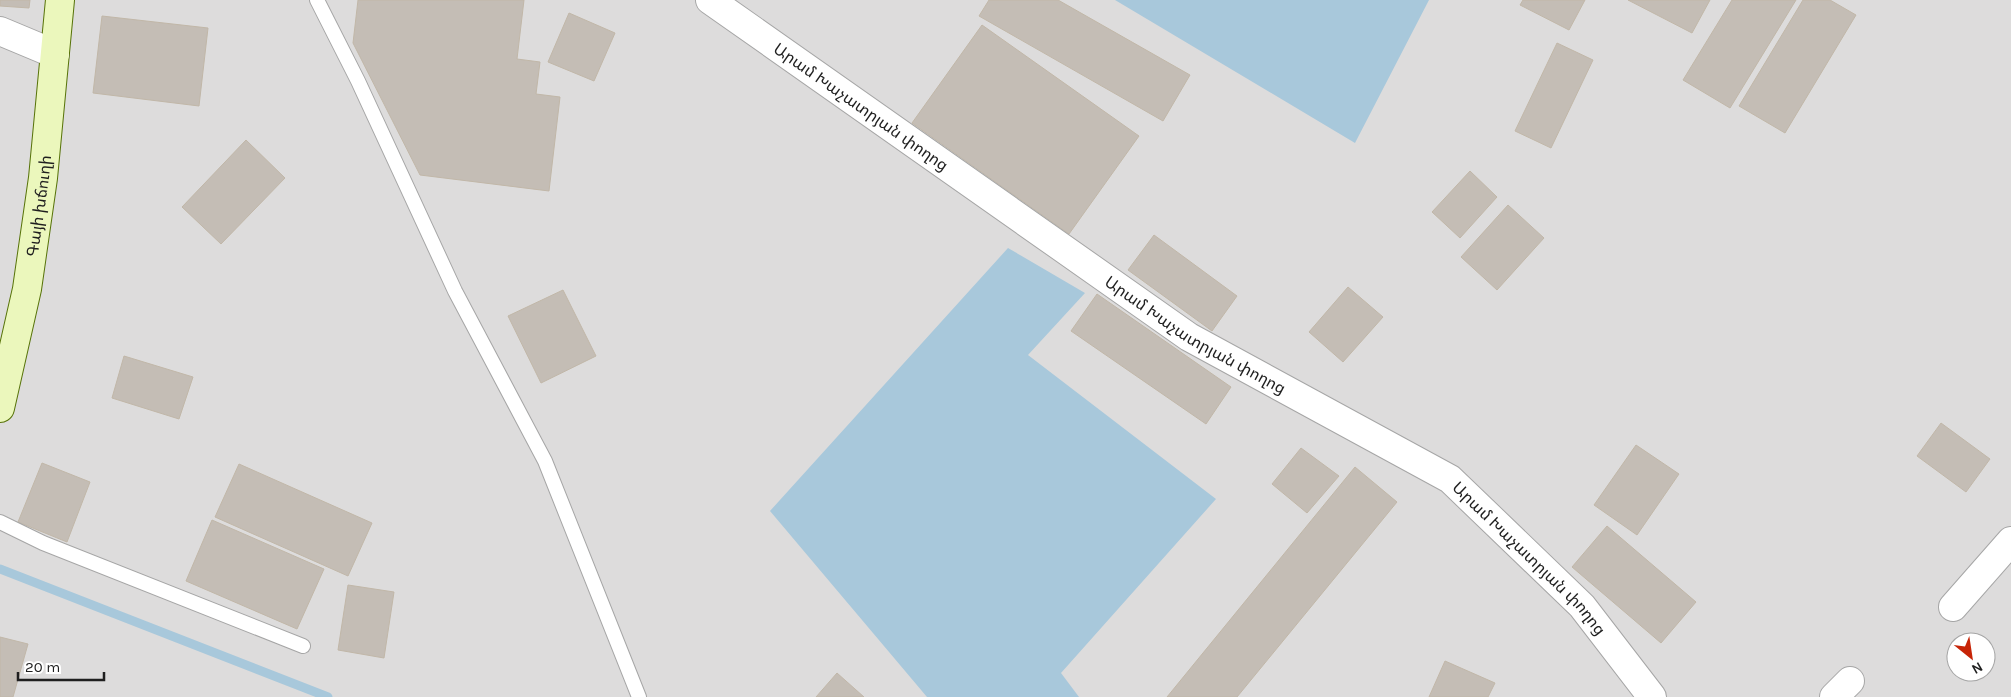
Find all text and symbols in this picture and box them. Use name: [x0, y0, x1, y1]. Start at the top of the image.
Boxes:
street label: Արամ Խաչատրյան փողոց: [770, 38, 952, 174]
street label: Գայի խճուղի: [22, 154, 55, 258]
street label: Արամ Խաչատրյան փողոց: [1102, 272, 1289, 397]
street label: Արամ Խաչատրյան փողոց: [1449, 477, 1610, 638]
north arrow: [1946, 632, 1996, 682]
scale bar: [18, 650, 104, 682]
text: 20 m: [25, 658, 60, 676]
text: N: [1969, 658, 1986, 678]

